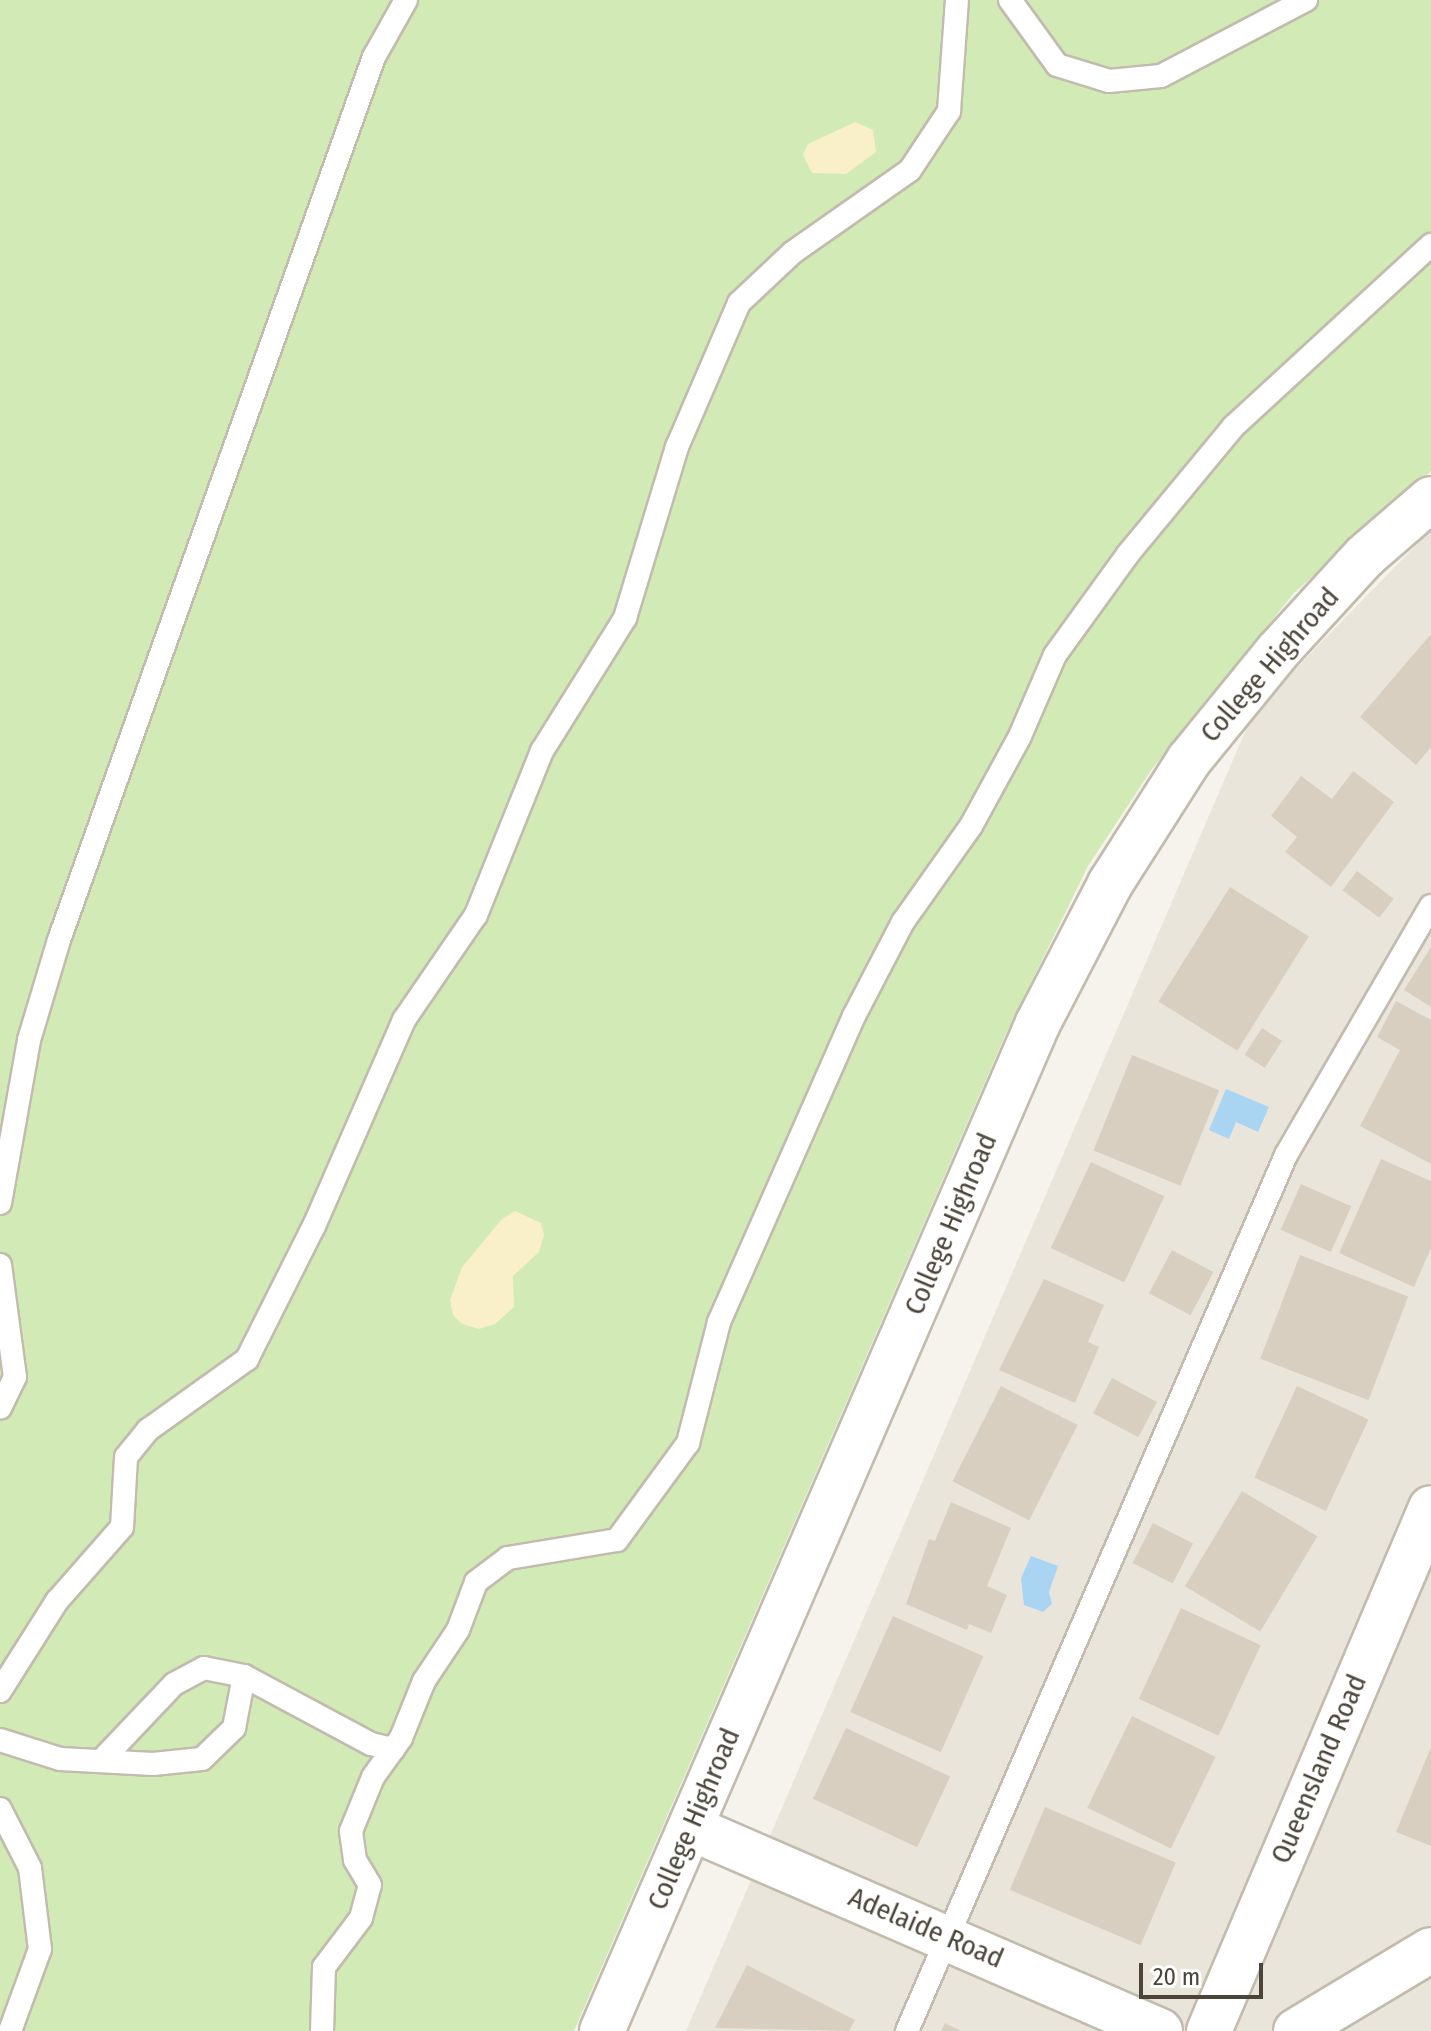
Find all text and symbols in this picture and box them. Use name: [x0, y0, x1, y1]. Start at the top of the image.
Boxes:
street label: College Highroad: [1194, 581, 1346, 749]
street label: College Highroad: [898, 1128, 1004, 1320]
street label: Queensland Road: [1264, 1669, 1374, 1869]
street label: College Highroad: [641, 1723, 747, 1915]
street label: Adelaide Road: [843, 1880, 1009, 1976]
scale bar: [1143, 1947, 1267, 1997]
text: 20 m: [1153, 1963, 1200, 1991]

